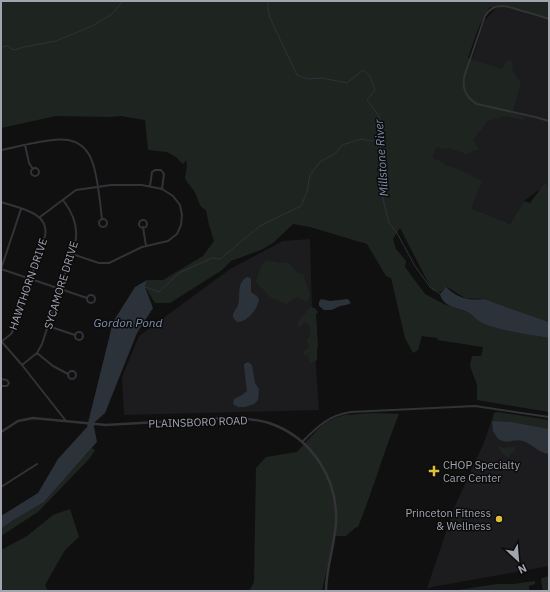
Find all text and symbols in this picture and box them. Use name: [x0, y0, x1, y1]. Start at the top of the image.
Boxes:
water label: Millstone River: [371, 118, 391, 197]
street label: HAWTHORN DRIVE: [6, 236, 50, 332]
street label: SYCAMORE DRIVE: [41, 239, 81, 331]
water label: Gordon Pond: [93, 315, 163, 330]
street label: PLAINSBORO ROAD: [148, 413, 248, 431]
place label: CHOP Specialty Care Center: [443, 458, 520, 485]
marker: CHOP Specialty Care Center: [428, 465, 440, 477]
place label: Princeton Fitness & Wellness: [405, 506, 491, 533]
marker: Princeton Fitness & Wellness: [494, 514, 504, 524]
north arrow: [498, 540, 538, 580]
text: N: [516, 561, 529, 577]

